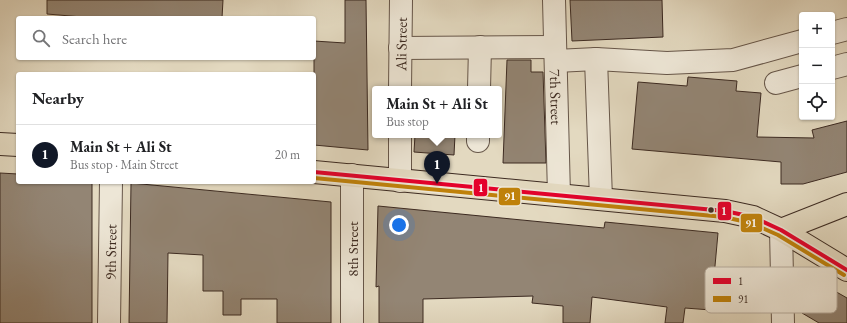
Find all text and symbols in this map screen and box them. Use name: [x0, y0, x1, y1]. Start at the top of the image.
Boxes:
map controls: [799, 12, 835, 120]
button: +: [799, 12, 835, 48]
search box: [16, 16, 316, 60]
street label: Ali Street: [391, 17, 410, 72]
icon: search: [30, 27, 52, 49]
text: Search here: [62, 29, 127, 48]
button: −: [799, 48, 835, 84]
street label: 7th Street: [546, 69, 567, 125]
button: locate: [799, 84, 835, 120]
popup: [372, 86, 502, 138]
text: Nearby: [32, 87, 84, 109]
text: Main St + Ali St: [386, 94, 488, 113]
text: Bus stop: [386, 113, 429, 130]
text: Main St + Ali St: [70, 137, 172, 156]
text: 1: [42, 146, 48, 163]
text: 20 m: [275, 146, 300, 163]
pin: 1: [424, 151, 450, 184]
text: Bus stop · Main Street: [70, 156, 178, 173]
line badge: 1: [473, 178, 488, 197]
text: 1: [478, 181, 484, 195]
line badge: 91: [498, 187, 521, 206]
text: 91: [504, 189, 516, 203]
line badge: 1: [717, 201, 732, 221]
text: 1: [721, 204, 727, 218]
unlabelled marker: [706, 205, 716, 215]
line badge: 91: [740, 213, 763, 233]
your location: [389, 215, 409, 235]
text: 91: [745, 216, 757, 230]
street label: 8th Street: [343, 221, 362, 277]
street label: 9th Street: [100, 224, 120, 280]
legend: [705, 267, 837, 313]
text: 1: [738, 274, 743, 288]
text: 91: [738, 292, 749, 306]

